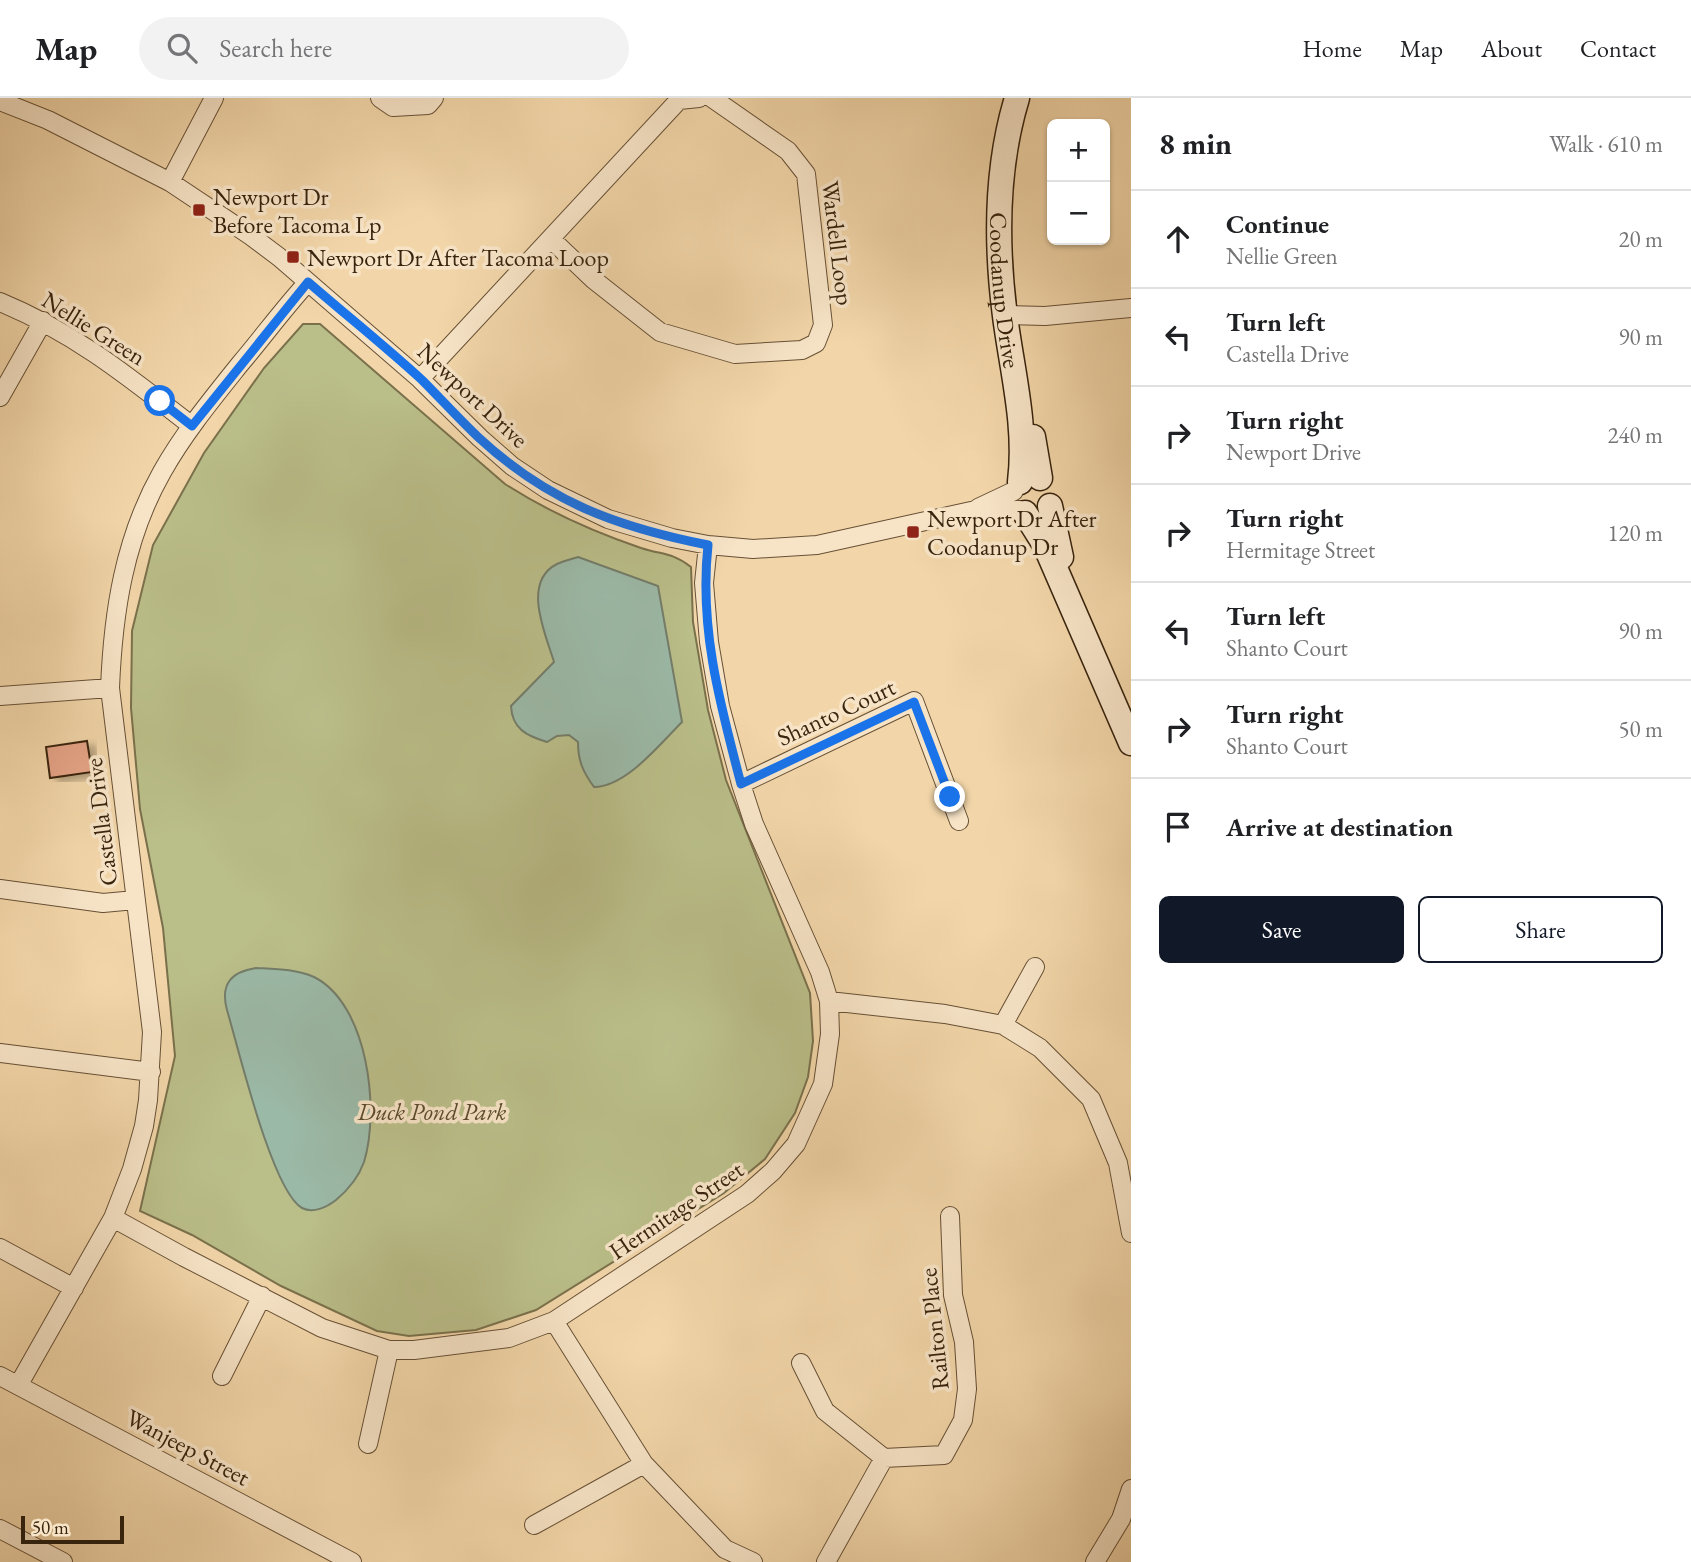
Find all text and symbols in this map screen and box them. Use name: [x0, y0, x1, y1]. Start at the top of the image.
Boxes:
search box: [139, 17, 629, 80]
text: Map: [35, 27, 97, 70]
icon: search: [163, 29, 201, 67]
text: Search here: [219, 31, 332, 65]
text: Home: [1302, 33, 1362, 64]
text: Map: [1400, 33, 1443, 64]
text: About: [1481, 33, 1542, 64]
text: Contact: [1580, 33, 1656, 64]
map controls: [1047, 119, 1110, 245]
button: +: [1047, 119, 1110, 182]
text: 8 min: [1159, 124, 1232, 163]
text: Walk · 610 m: [1549, 129, 1663, 159]
street label: Wardell Loop: [815, 179, 861, 307]
place label: Newport Dr Before Tacoma Lp: [213, 181, 381, 240]
button: −: [1047, 182, 1110, 245]
marker: Newport Dr Before Tacoma Lp: [191, 202, 207, 218]
text: Continue: [1226, 207, 1329, 241]
street label: Coodanup Drive: [984, 212, 1028, 370]
icon: ahead: [1159, 220, 1197, 258]
text: 20 m: [1618, 224, 1663, 254]
text: Nellie Green: [1226, 241, 1338, 271]
place label: Newport Dr After Tacoma Loop: [307, 242, 609, 273]
marker: Newport Dr After Tacoma Loop: [285, 249, 301, 265]
street label: Nellie Green: [36, 284, 152, 372]
text: Turn left: [1226, 305, 1325, 339]
icon: left: [1159, 318, 1197, 356]
text: 90 m: [1618, 322, 1663, 352]
street label: Newport Drive: [411, 336, 535, 454]
text: Castella Drive: [1226, 339, 1349, 369]
route start: [144, 385, 175, 416]
text: Turn right: [1226, 403, 1344, 437]
icon: right: [1159, 416, 1197, 454]
text: 240 m: [1607, 420, 1663, 450]
text: Newport Drive: [1226, 437, 1361, 467]
text: Turn right: [1226, 501, 1344, 535]
place label: Newport Dr After Coodanup Dr: [927, 503, 1097, 562]
icon: right: [1159, 514, 1197, 552]
text: 120 m: [1607, 518, 1663, 548]
marker: Newport Dr After Coodanup Dr: [905, 524, 921, 540]
text: Hermitage Street: [1226, 535, 1375, 565]
text: Turn left: [1226, 599, 1325, 633]
icon: left: [1159, 612, 1197, 650]
text: 90 m: [1618, 616, 1663, 646]
text: Shanto Court: [1226, 633, 1348, 663]
street label: Shanto Court: [772, 671, 901, 753]
text: Turn right: [1226, 697, 1344, 731]
icon: right: [1159, 710, 1197, 748]
text: 50 m: [1618, 714, 1663, 744]
text: Shanto Court: [1226, 731, 1348, 761]
street label: Castella Drive: [78, 756, 124, 888]
route end: [934, 781, 965, 812]
icon: arrive: [1159, 808, 1197, 846]
text: Arrive at destination: [1226, 810, 1453, 844]
button: Save: [1159, 896, 1404, 963]
button: Share: [1418, 896, 1663, 963]
park label: Duck Pond Park: [357, 1096, 507, 1127]
street label: Hermitage Street: [603, 1153, 750, 1266]
street label: Railton Place: [912, 1266, 956, 1392]
street label: Wanjeep Street: [121, 1401, 256, 1493]
scale bar: [21, 1513, 124, 1545]
text: 50 m: [32, 1515, 69, 1540]

